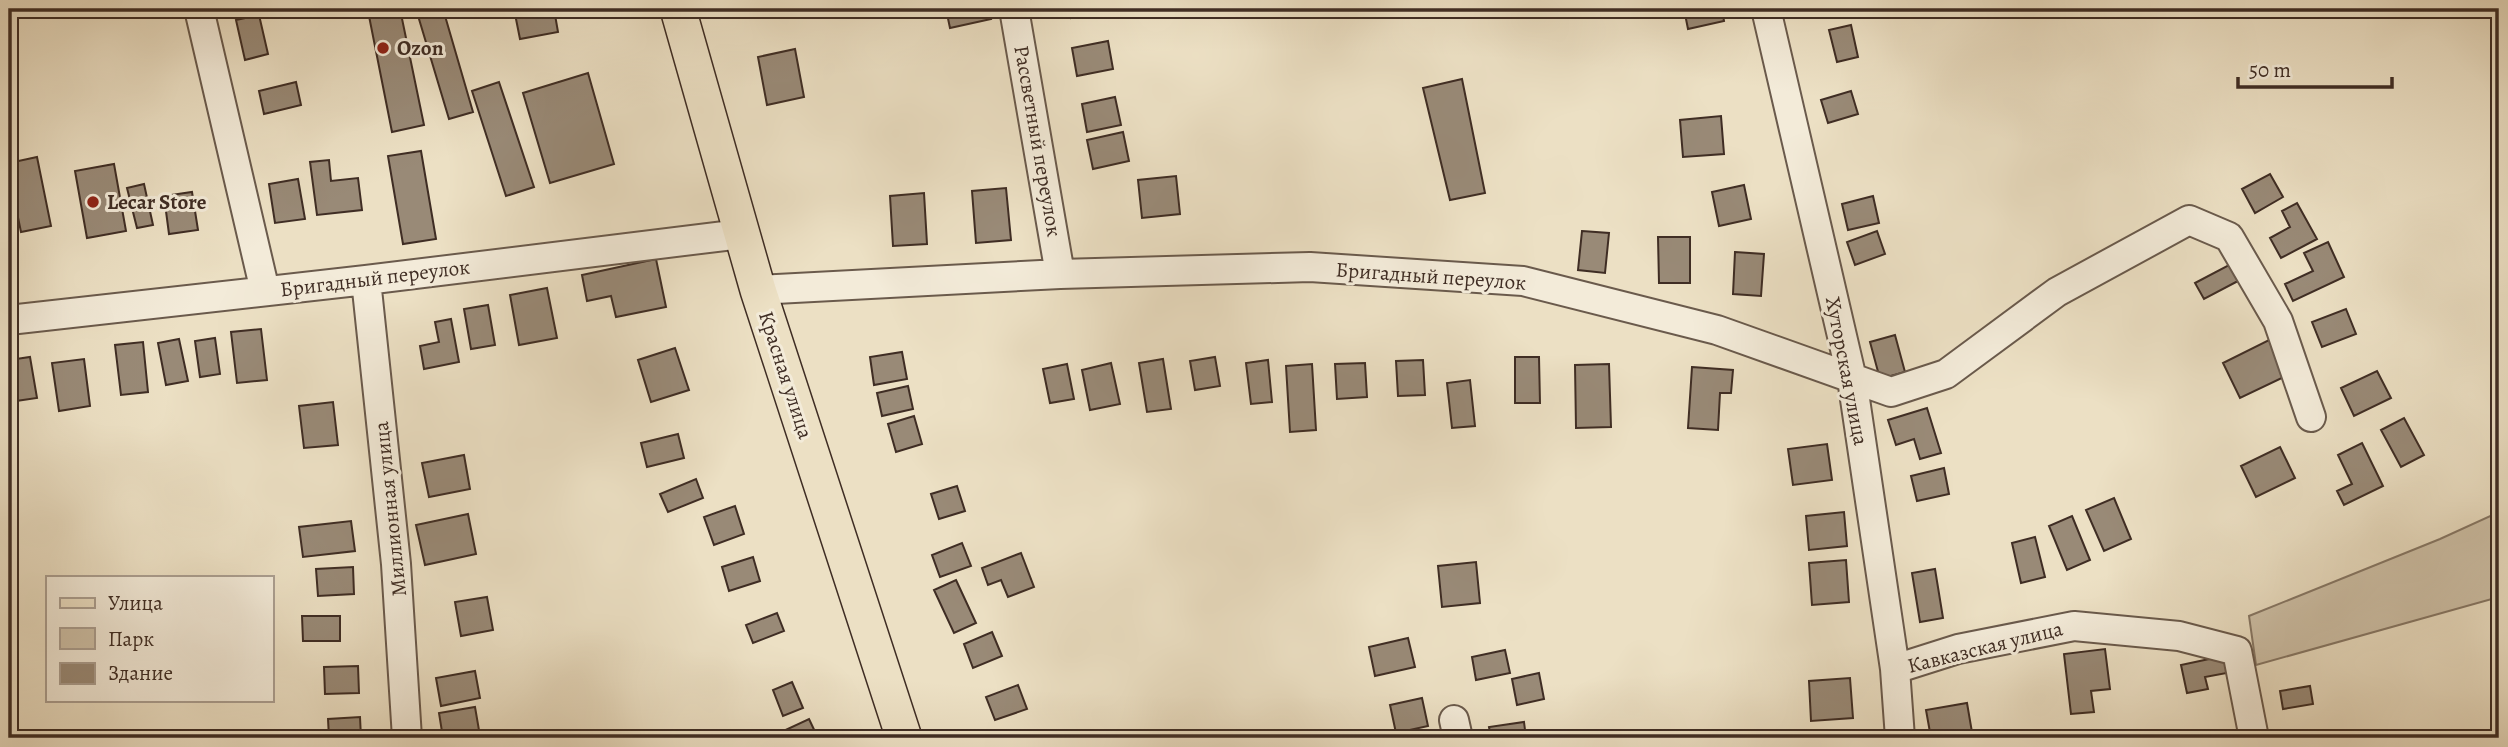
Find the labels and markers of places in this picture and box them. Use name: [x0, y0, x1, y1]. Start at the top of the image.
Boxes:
place label: Ozon: [397, 34, 444, 62]
marker: Ozon: [375, 40, 391, 56]
place label: Lecar Store: [107, 188, 207, 216]
marker: Lecar Store: [85, 194, 101, 210]

